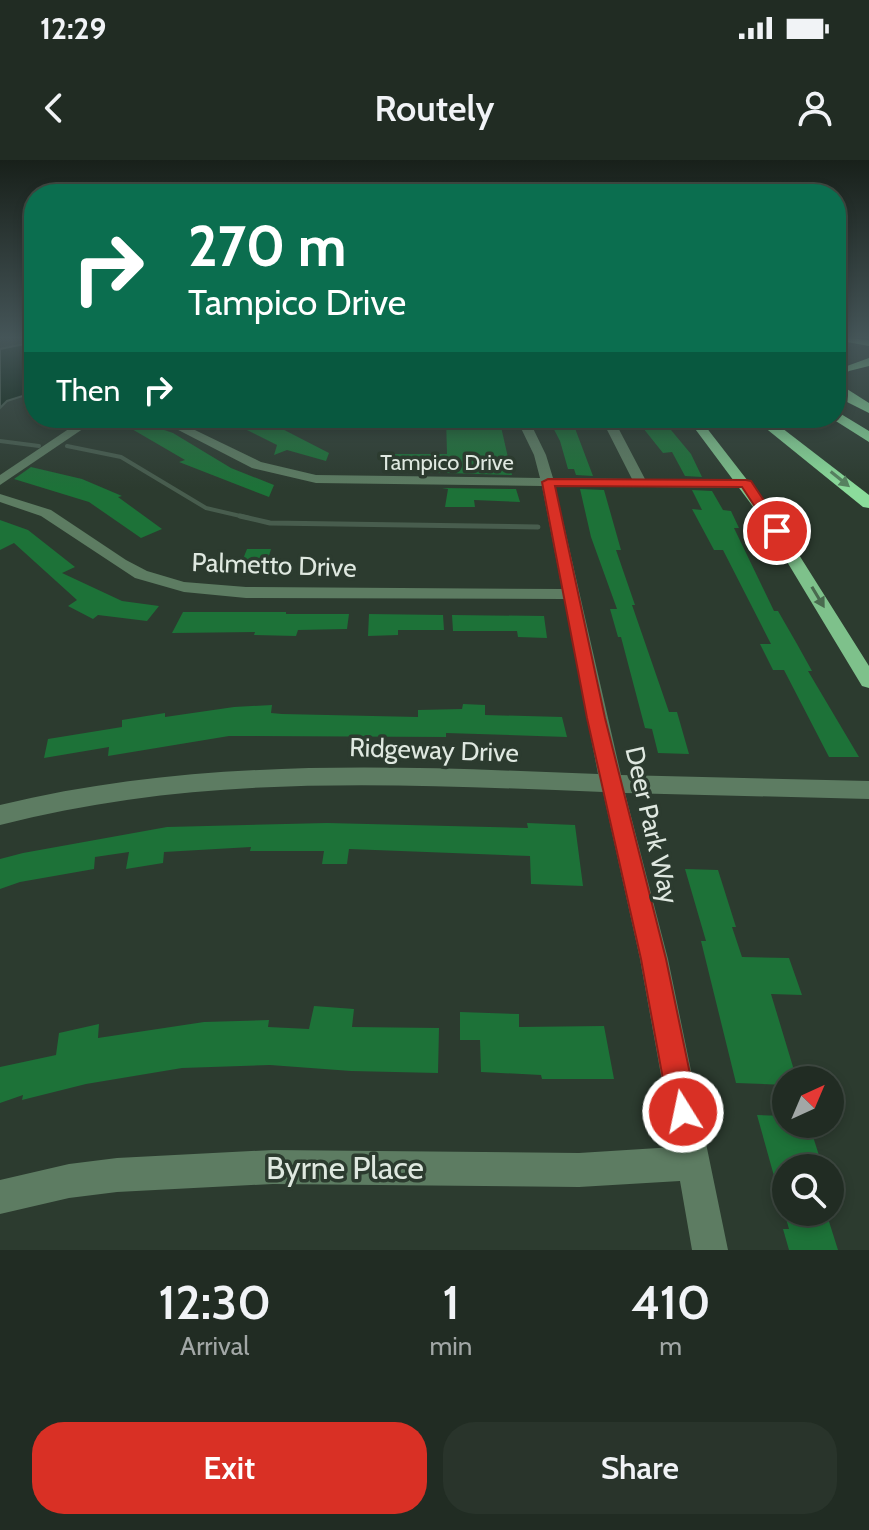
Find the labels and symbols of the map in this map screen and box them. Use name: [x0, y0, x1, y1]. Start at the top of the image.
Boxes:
street label: Tampico Drive: [380, 449, 514, 476]
one-way arrow: [830, 470, 850, 487]
pin: [743, 497, 811, 565]
street label: Palmetto Drive: [191, 546, 357, 584]
one-way arrow: [810, 586, 825, 607]
street label: Ridgeway Drive: [349, 731, 519, 769]
street label: Deer Park Way: [618, 743, 686, 907]
north arrow: [772, 1066, 844, 1138]
position arrow: [641, 1070, 725, 1154]
street label: Byrne Place: [266, 1148, 424, 1187]

